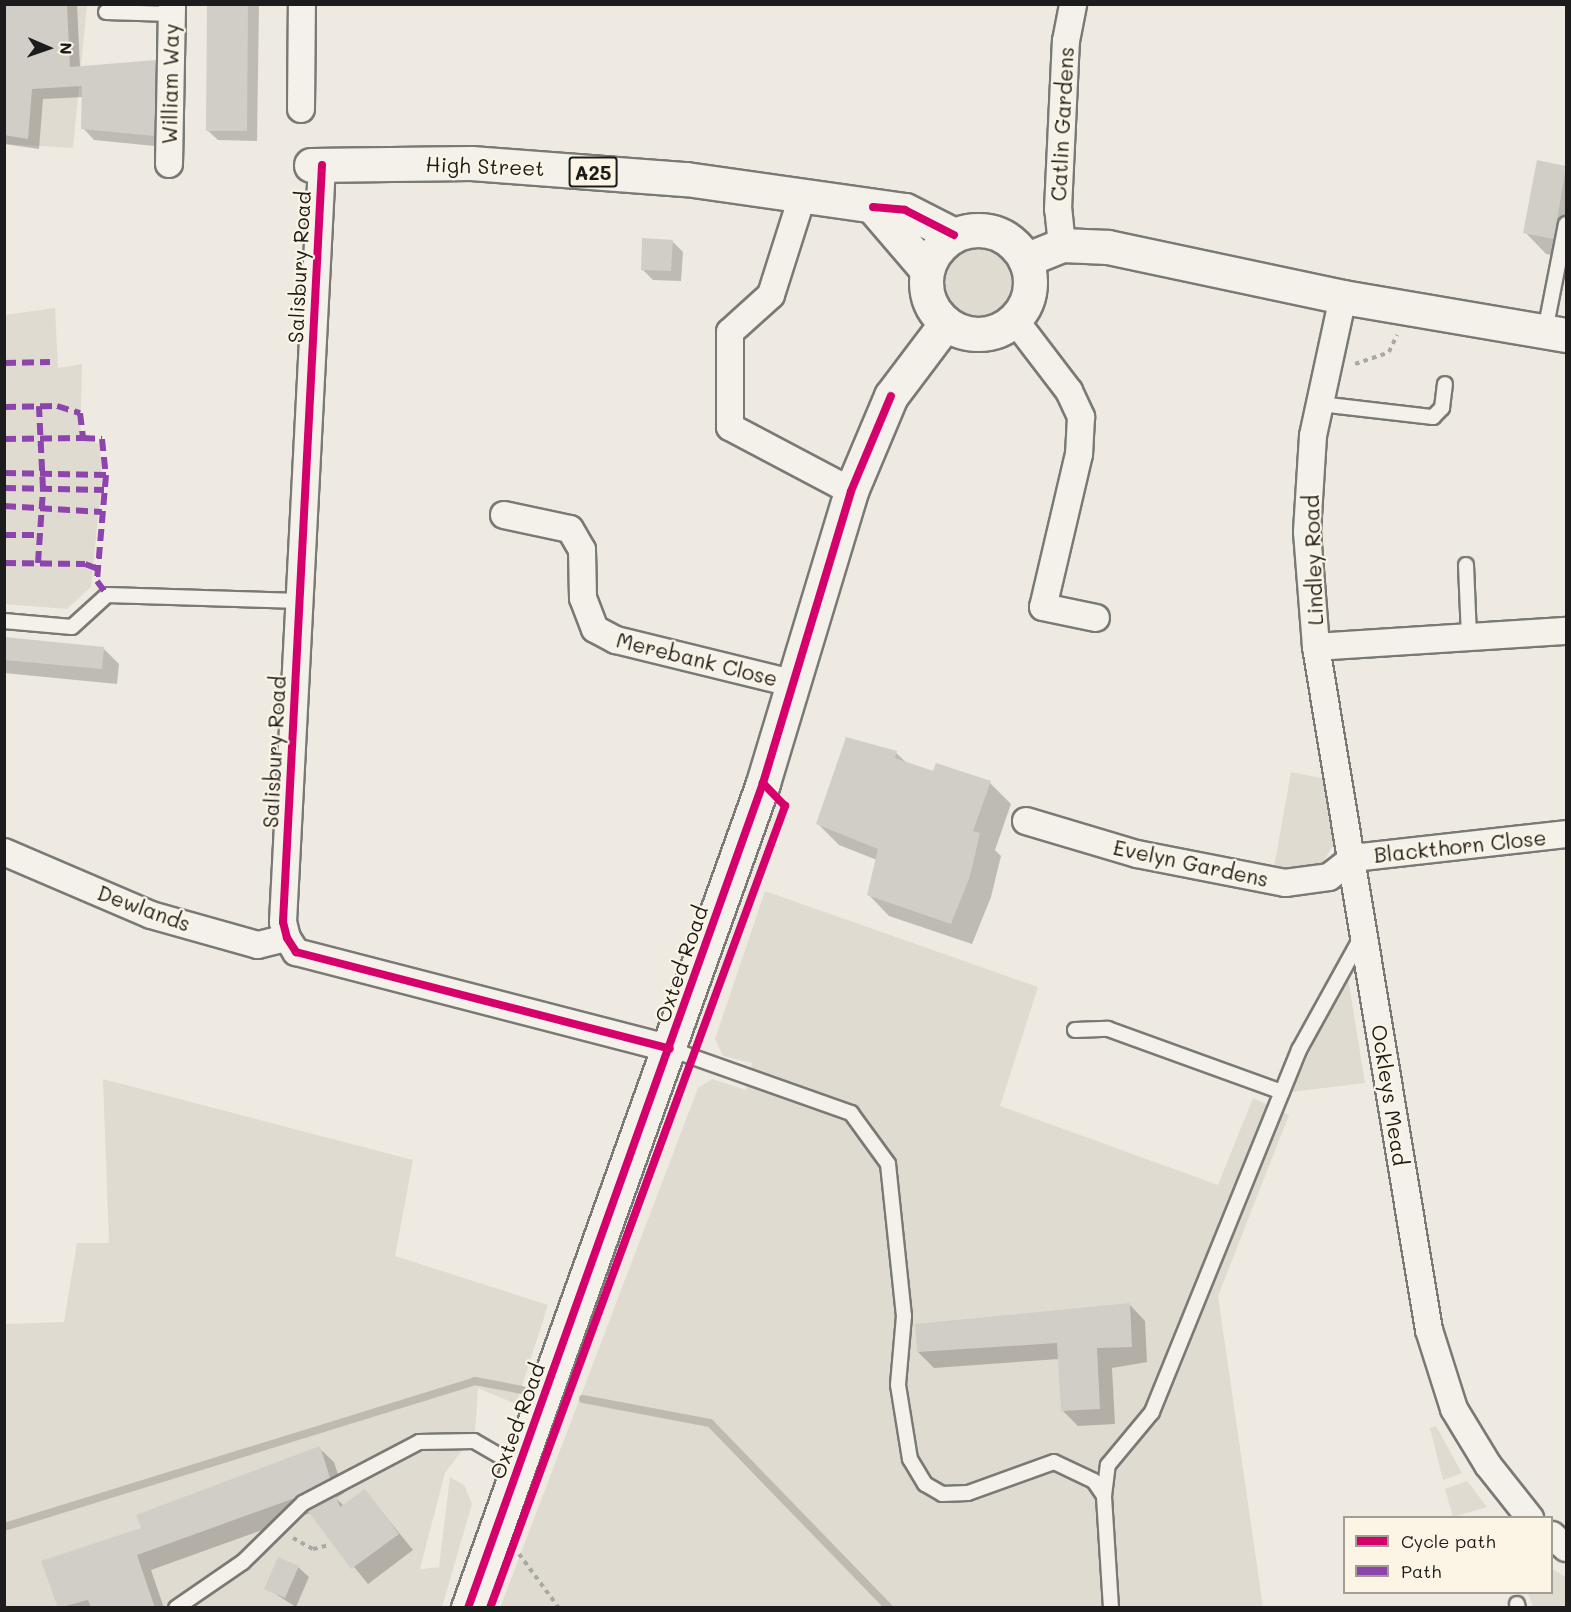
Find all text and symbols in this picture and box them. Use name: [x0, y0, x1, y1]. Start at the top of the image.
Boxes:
north arrow: [18, 18, 78, 78]
street label: William Way: [156, 23, 184, 145]
text: N: [56, 42, 77, 55]
street label: Catlin Gardens: [1045, 46, 1079, 202]
street label: High Street: [425, 151, 545, 181]
road number: A25: [568, 155, 618, 189]
street label: Salisbury Road: [282, 190, 316, 344]
street label: Lindley Road: [1298, 494, 1328, 626]
street label: Merebank Close: [614, 627, 780, 691]
street label: Salisbury Road: [257, 675, 291, 829]
street label: Blackthorn Close: [1373, 824, 1547, 868]
street label: Evelyn Gardens: [1111, 834, 1271, 892]
street label: Dewlands: [94, 880, 194, 936]
street label: Oxted Road: [649, 902, 713, 1026]
street label: Ockleys Mead: [1366, 1023, 1414, 1167]
street label: Oxted Road: [484, 1359, 550, 1483]
legend: [1343, 1516, 1553, 1594]
text: Cycle path: [1401, 1529, 1496, 1553]
text: Path: [1401, 1559, 1441, 1583]

